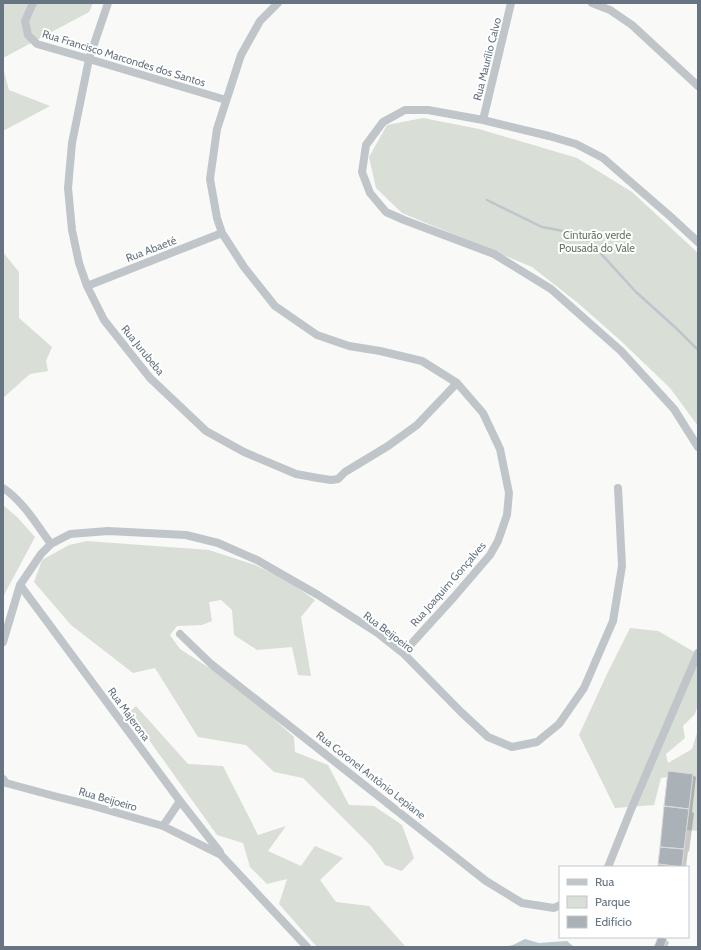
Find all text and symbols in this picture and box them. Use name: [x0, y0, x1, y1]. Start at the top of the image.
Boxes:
street label: Rua Maurílio Calvo: [470, 16, 504, 102]
street label: Rua Francisco Marcondes dos Santos: [41, 26, 208, 90]
park label: Cinturão verde Pousada do Vale: [559, 228, 635, 255]
street label: Rua Abaeté: [124, 233, 179, 265]
street label: Rua Jurubeba: [118, 322, 168, 379]
street label: Rua Joaquim Gonçalves: [407, 538, 489, 629]
street label: Rua Beijoeiro: [361, 608, 417, 656]
street label: Rua Majerona: [105, 684, 154, 744]
street label: Rua Coronel Antônio Lepiane: [313, 728, 429, 822]
street label: Rua Beijoeiro: [77, 784, 139, 814]
legend: [559, 866, 689, 938]
text: Rua: [595, 874, 614, 889]
text: Parque: [595, 894, 630, 909]
text: Edifício: [595, 914, 632, 929]

